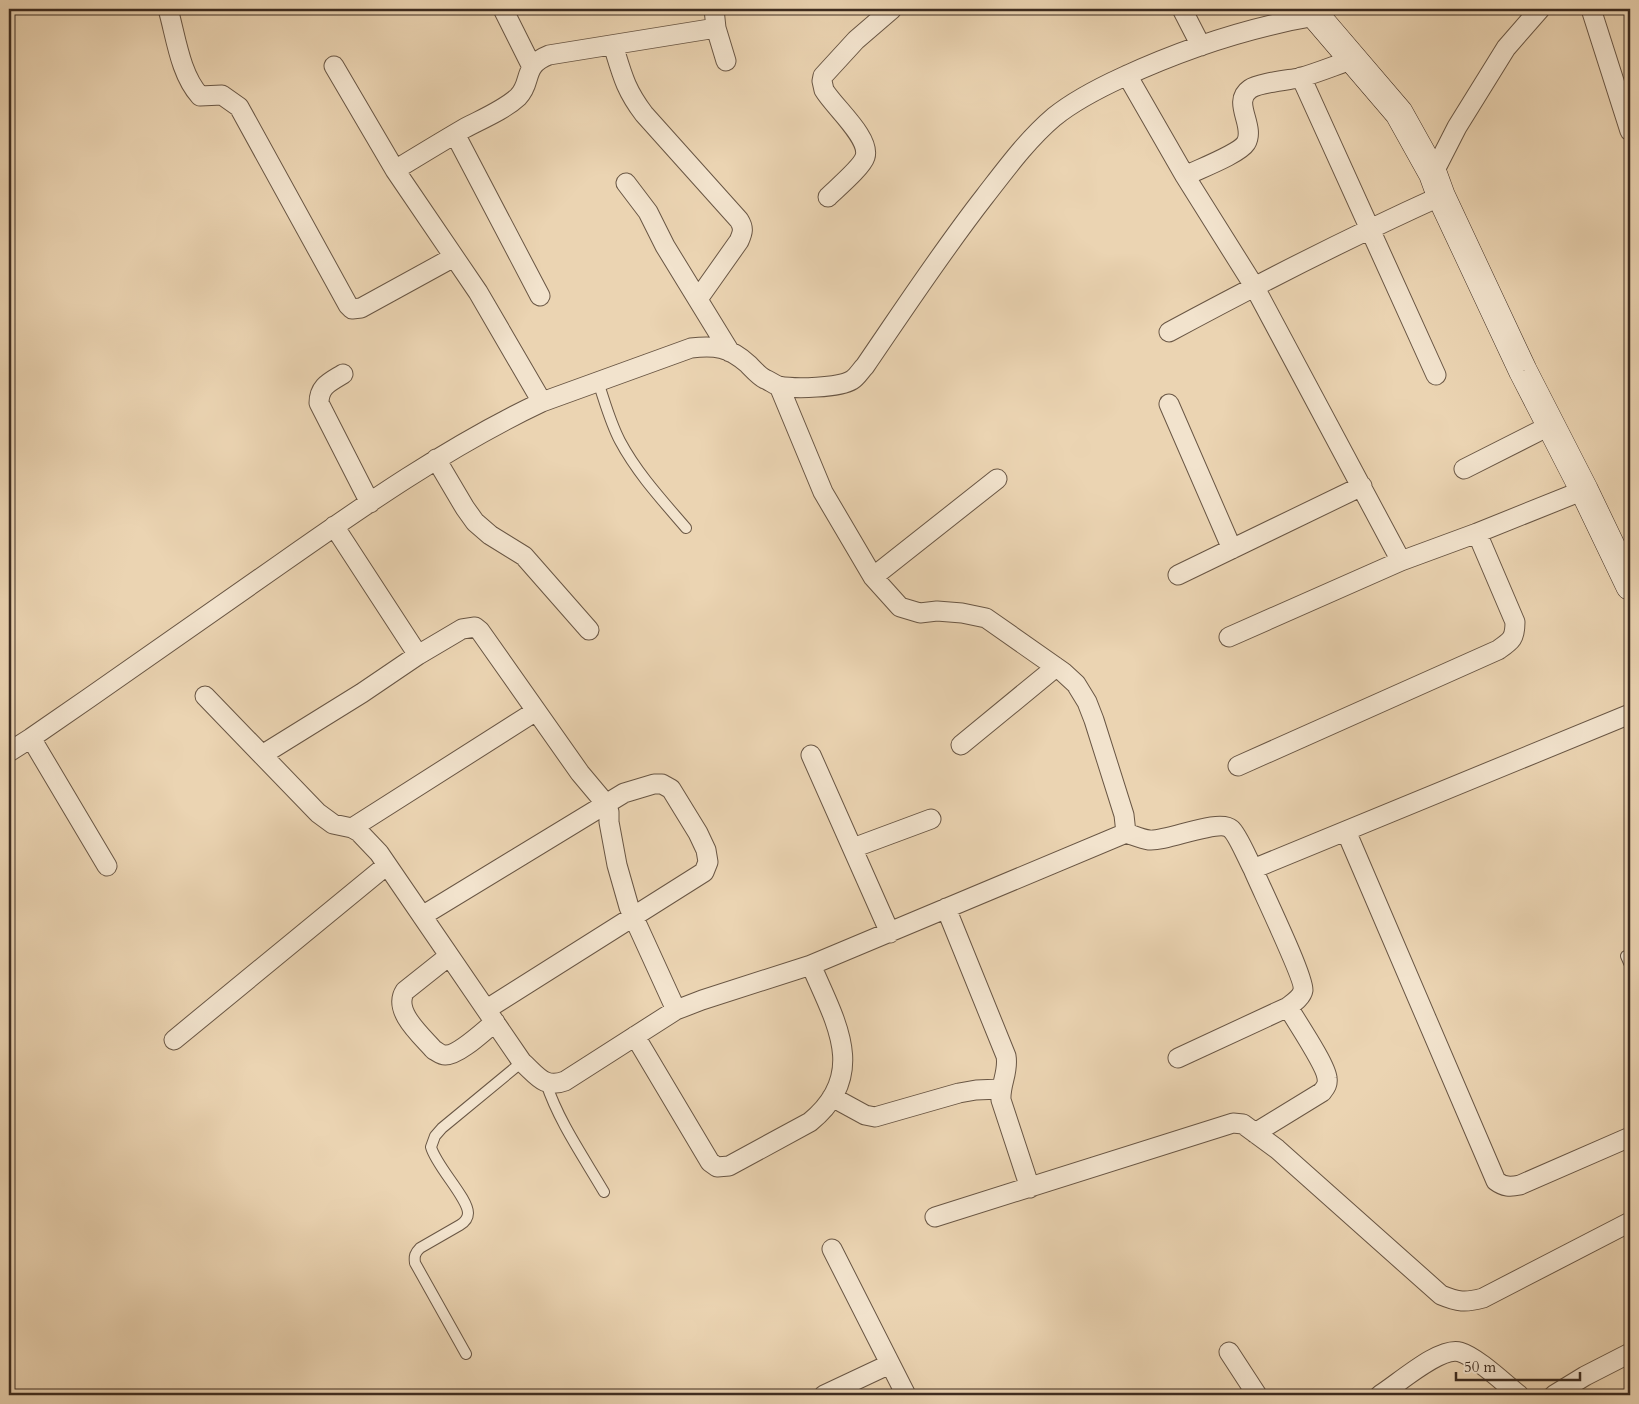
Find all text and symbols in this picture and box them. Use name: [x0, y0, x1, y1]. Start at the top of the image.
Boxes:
scale bar: [1456, 1349, 1580, 1381]
text: 50 m: [1464, 1357, 1496, 1377]

